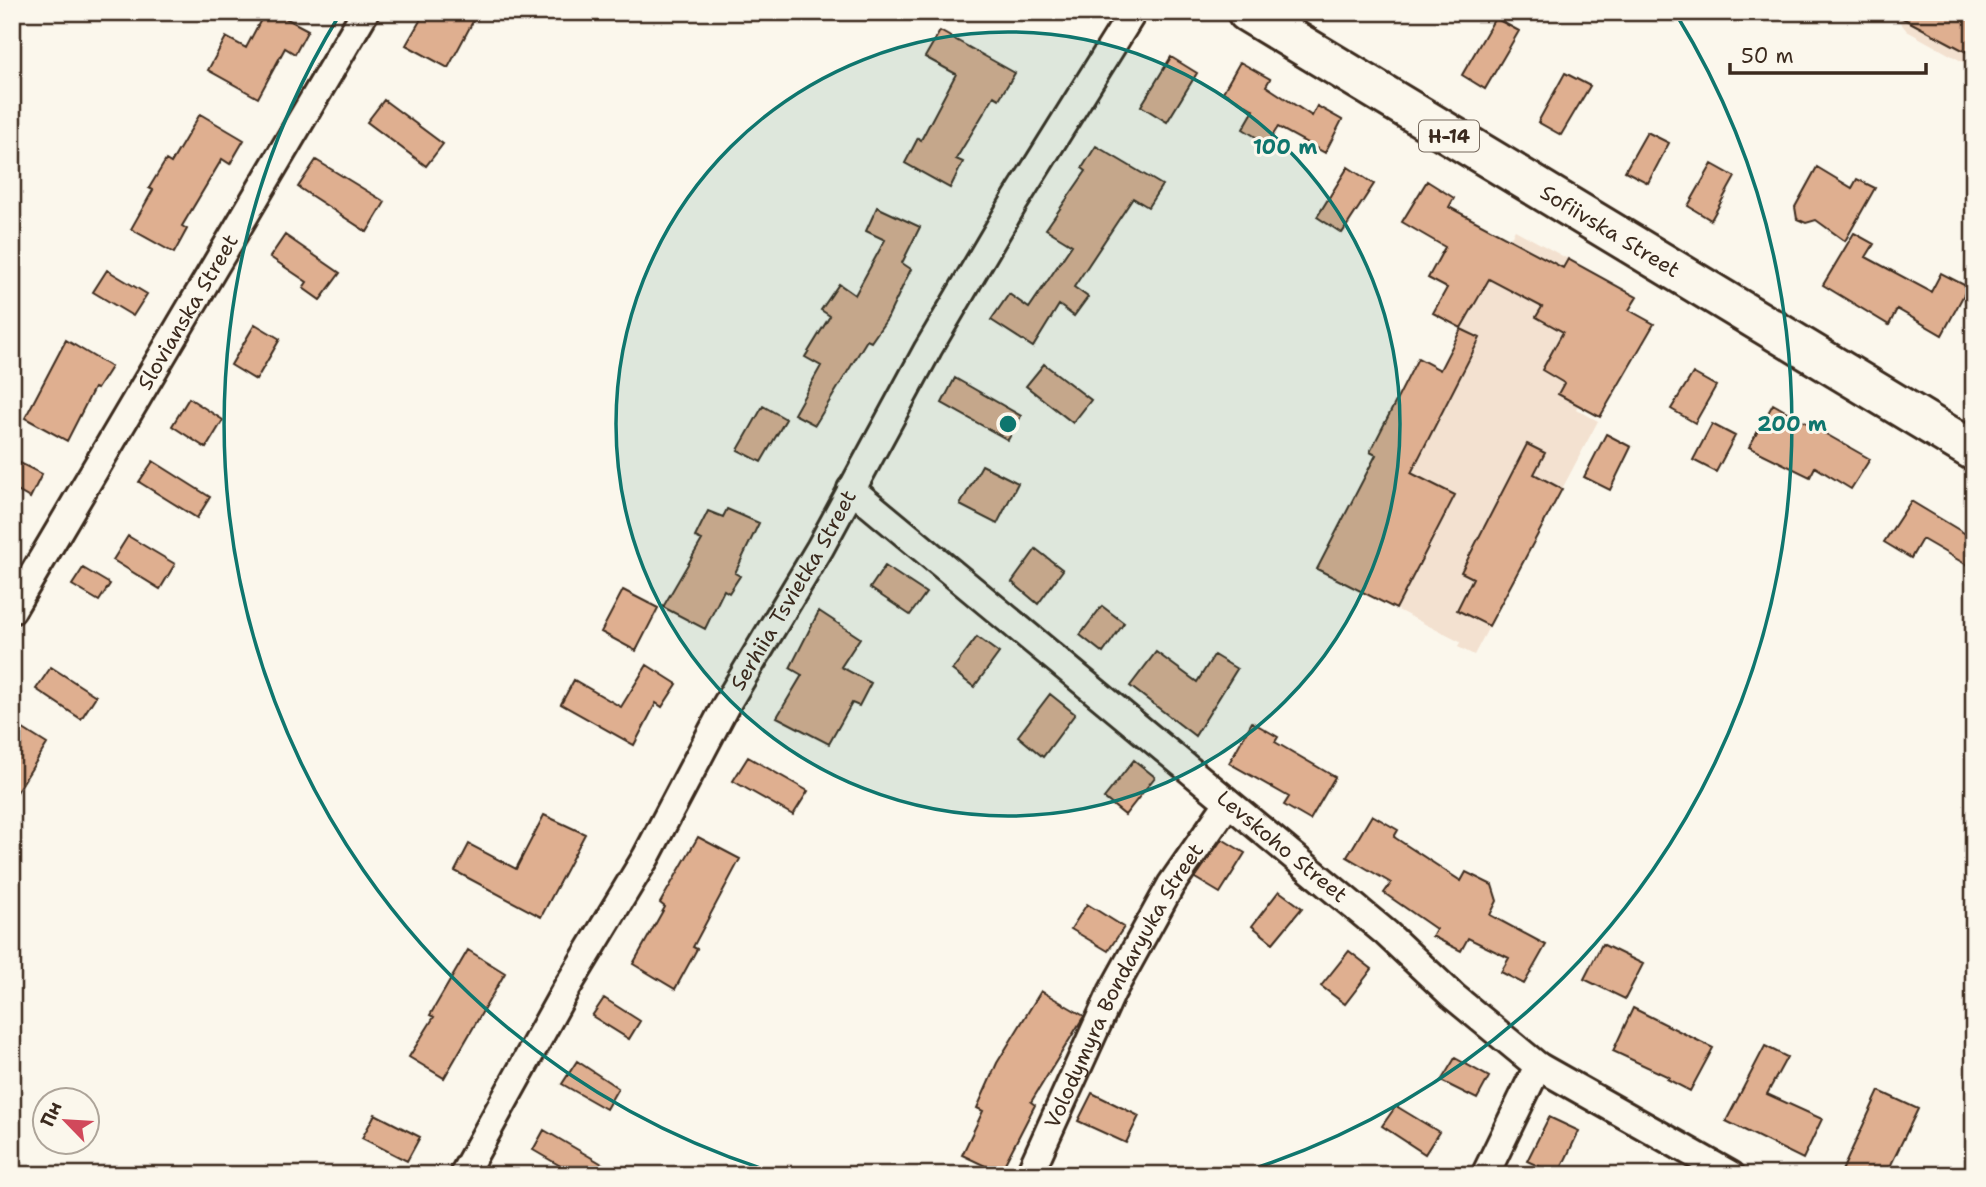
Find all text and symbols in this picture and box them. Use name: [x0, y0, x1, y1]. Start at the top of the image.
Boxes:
scale bar: [1730, 32, 1926, 76]
text: 50 m: [1741, 42, 1794, 70]
road number: Н-14: [1419, 120, 1479, 152]
text: 100 m: [1253, 133, 1317, 161]
street label: Sofiivska Street: [1535, 178, 1685, 284]
street label: Slovianska Street: [131, 229, 245, 395]
text: 200 m: [1757, 410, 1827, 438]
centre of rings: [996, 412, 1020, 436]
street label: Serhiia Tsvietka Street: [724, 485, 863, 696]
street label: Levskoho Street: [1211, 784, 1353, 909]
street label: Volodymyra Bondaryuka Street: [1038, 838, 1210, 1133]
north arrow: [32, 1086, 102, 1156]
text: Пн: [34, 1097, 68, 1131]

